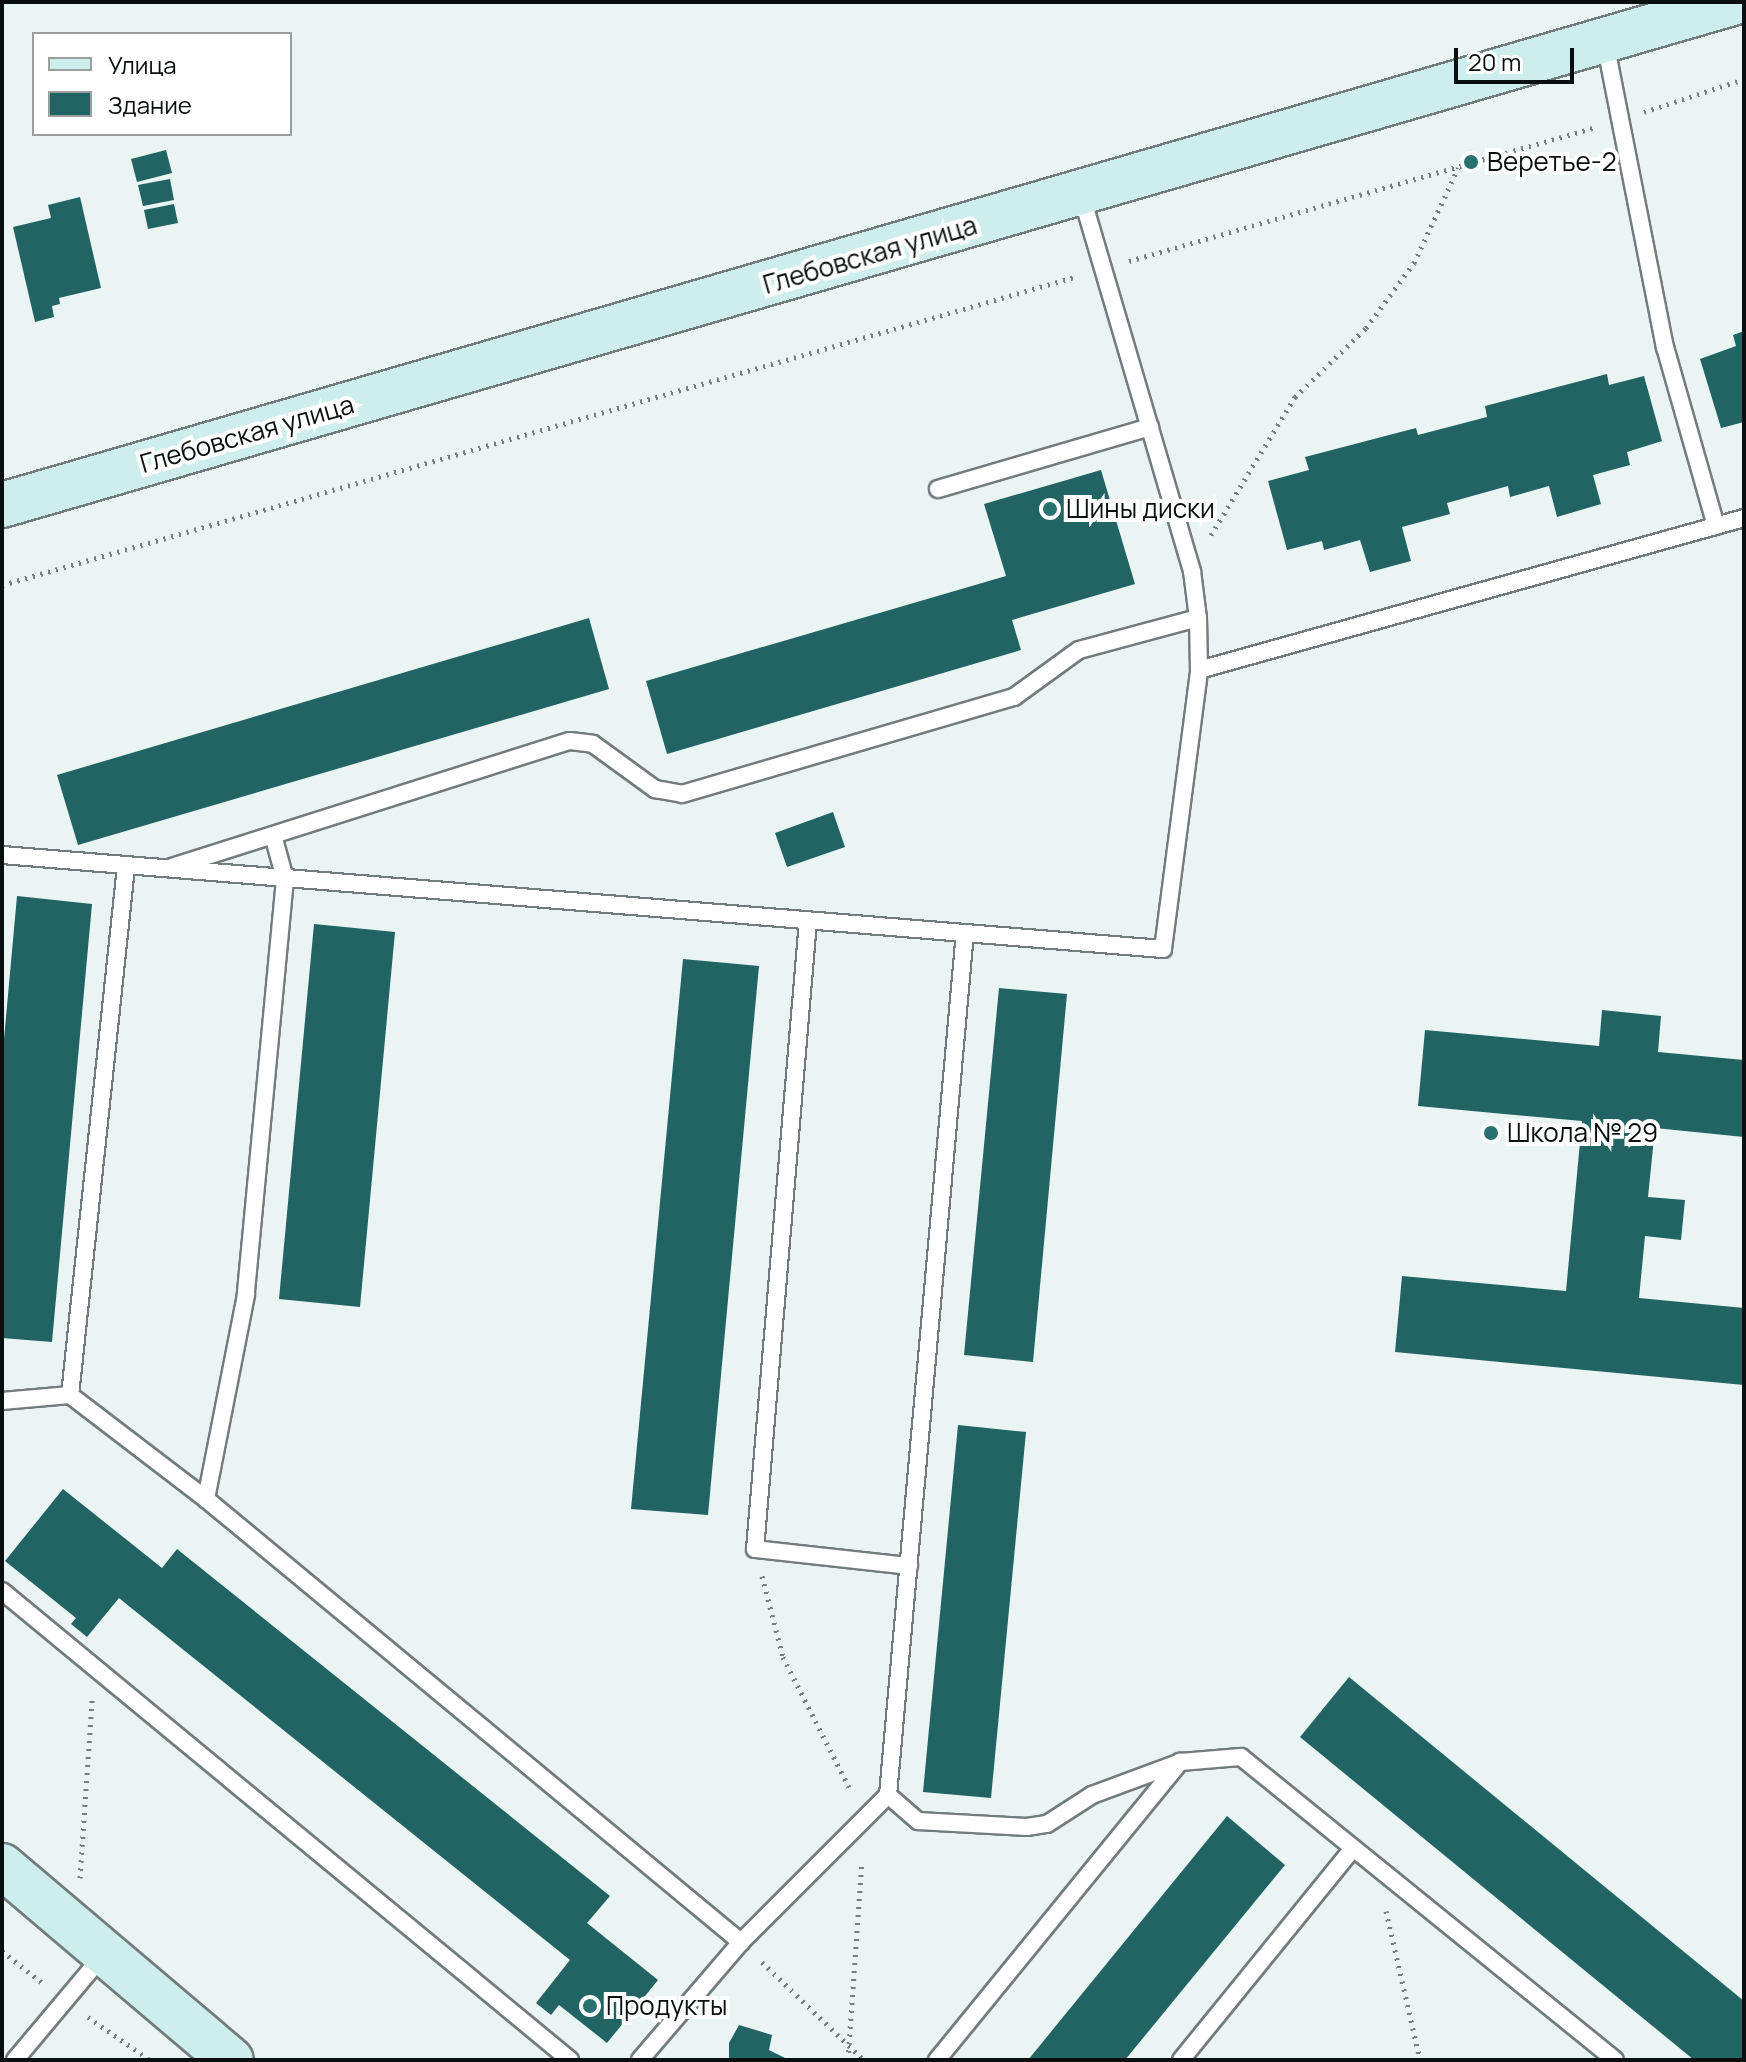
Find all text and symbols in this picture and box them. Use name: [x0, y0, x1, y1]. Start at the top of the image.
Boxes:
legend: [32, 32, 292, 136]
scale bar: [1458, 32, 1578, 82]
text: 20 m: [1468, 45, 1521, 78]
text: Улица: [108, 48, 177, 81]
text: Здание: [108, 88, 192, 121]
place label: Веретье-2: [1487, 146, 1617, 178]
marker: Веретье-2: [1462, 153, 1480, 171]
street label: Глебовская улица: [759, 210, 981, 300]
street label: Глебовская улица: [136, 389, 358, 479]
place label: Шины диски: [1066, 493, 1215, 525]
marker: Шины диски: [1041, 500, 1059, 518]
place label: Школа № 29: [1507, 1117, 1658, 1149]
marker: Школа № 29: [1482, 1124, 1500, 1142]
place label: Продукты: [606, 1990, 728, 2022]
marker: Продукты: [581, 1997, 599, 2015]

